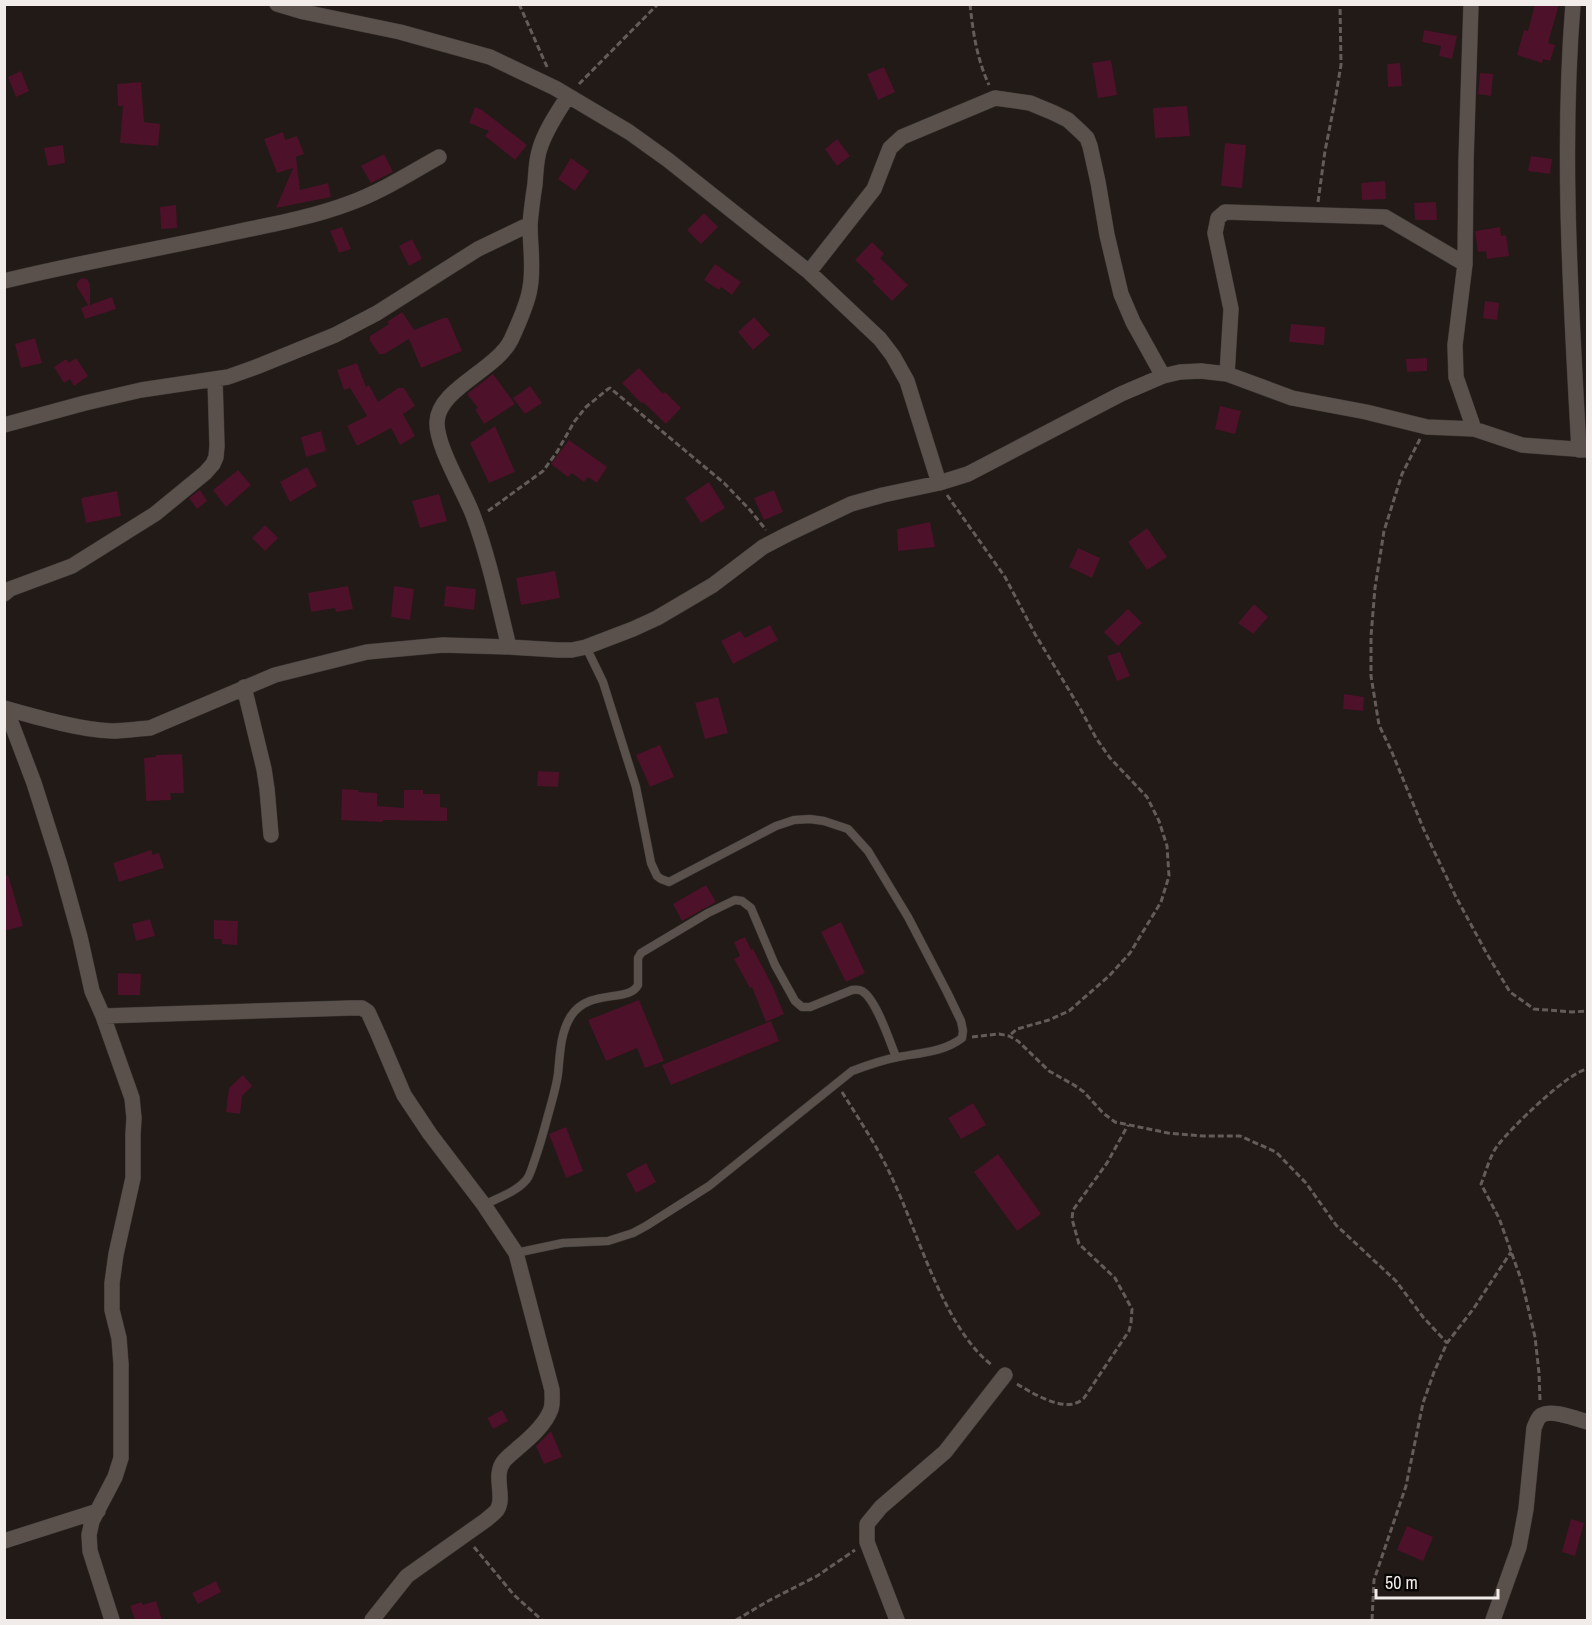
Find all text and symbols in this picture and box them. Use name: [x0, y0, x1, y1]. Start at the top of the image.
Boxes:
scale bar: [1376, 1562, 1498, 1600]
text: 50 m: [1385, 1570, 1418, 1595]

